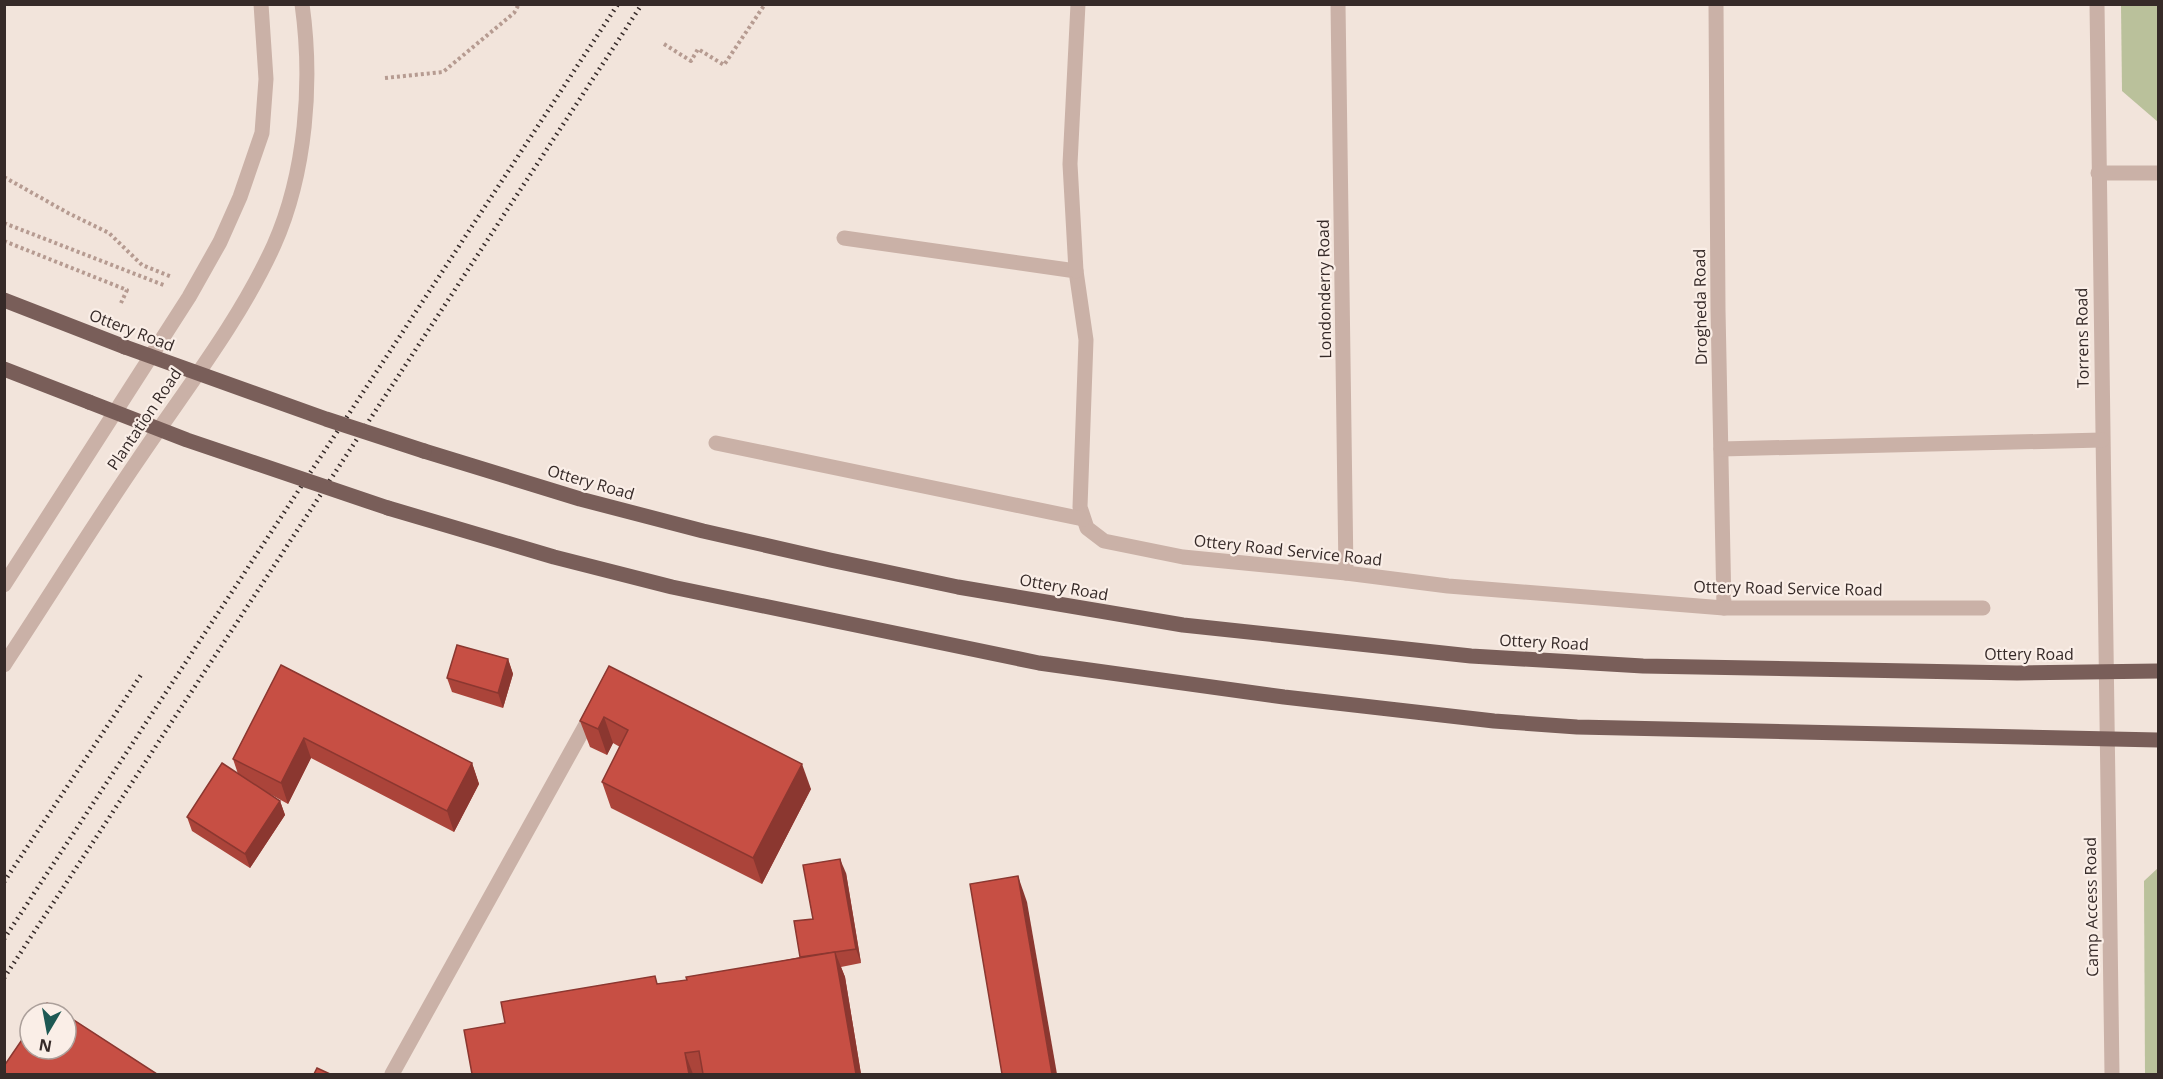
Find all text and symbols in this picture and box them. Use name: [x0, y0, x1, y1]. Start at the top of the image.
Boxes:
street label: Londonderry Road: [1312, 219, 1336, 359]
street label: Drogheda Road: [1688, 249, 1712, 365]
street label: Torrens Road: [2070, 288, 2094, 388]
street label: Ottery Road: [86, 304, 178, 356]
street label: Plantation Road: [102, 364, 186, 474]
street label: Ottery Road: [545, 459, 637, 505]
street label: Ottery Road Service Road: [1193, 529, 1383, 571]
street label: Ottery Road: [1018, 568, 1110, 606]
street label: Ottery Road Service Road: [1693, 575, 1883, 601]
street label: Ottery Road: [1499, 629, 1589, 655]
street label: Ottery Road: [1984, 643, 2074, 665]
street label: Camp Access Road: [2079, 837, 2103, 977]
north arrow: [18, 1001, 78, 1061]
text: N: [37, 1034, 54, 1058]

